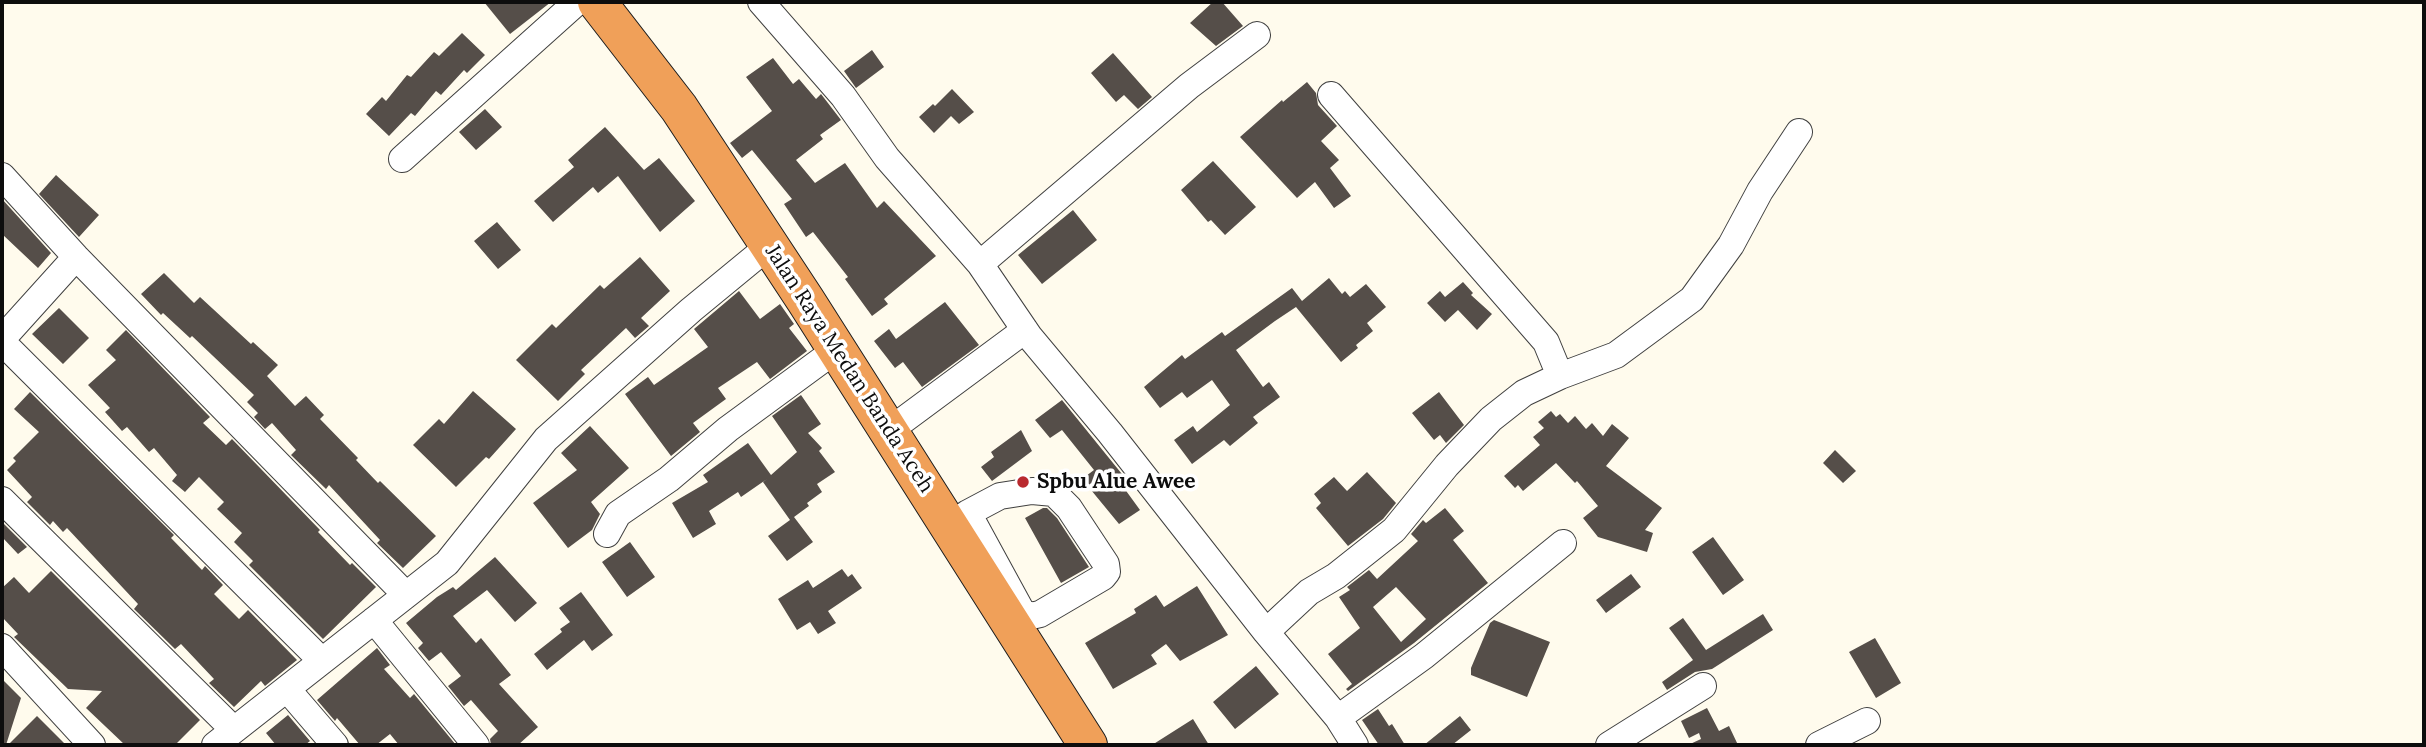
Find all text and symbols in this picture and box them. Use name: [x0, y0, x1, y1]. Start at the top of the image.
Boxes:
street label: Jalan Raya Medan Banda Aceh: [759, 240, 939, 498]
place label: Spbu Alue Awee: [1037, 469, 1196, 495]
marker: Spbu Alue Awee: [1015, 474, 1031, 490]

